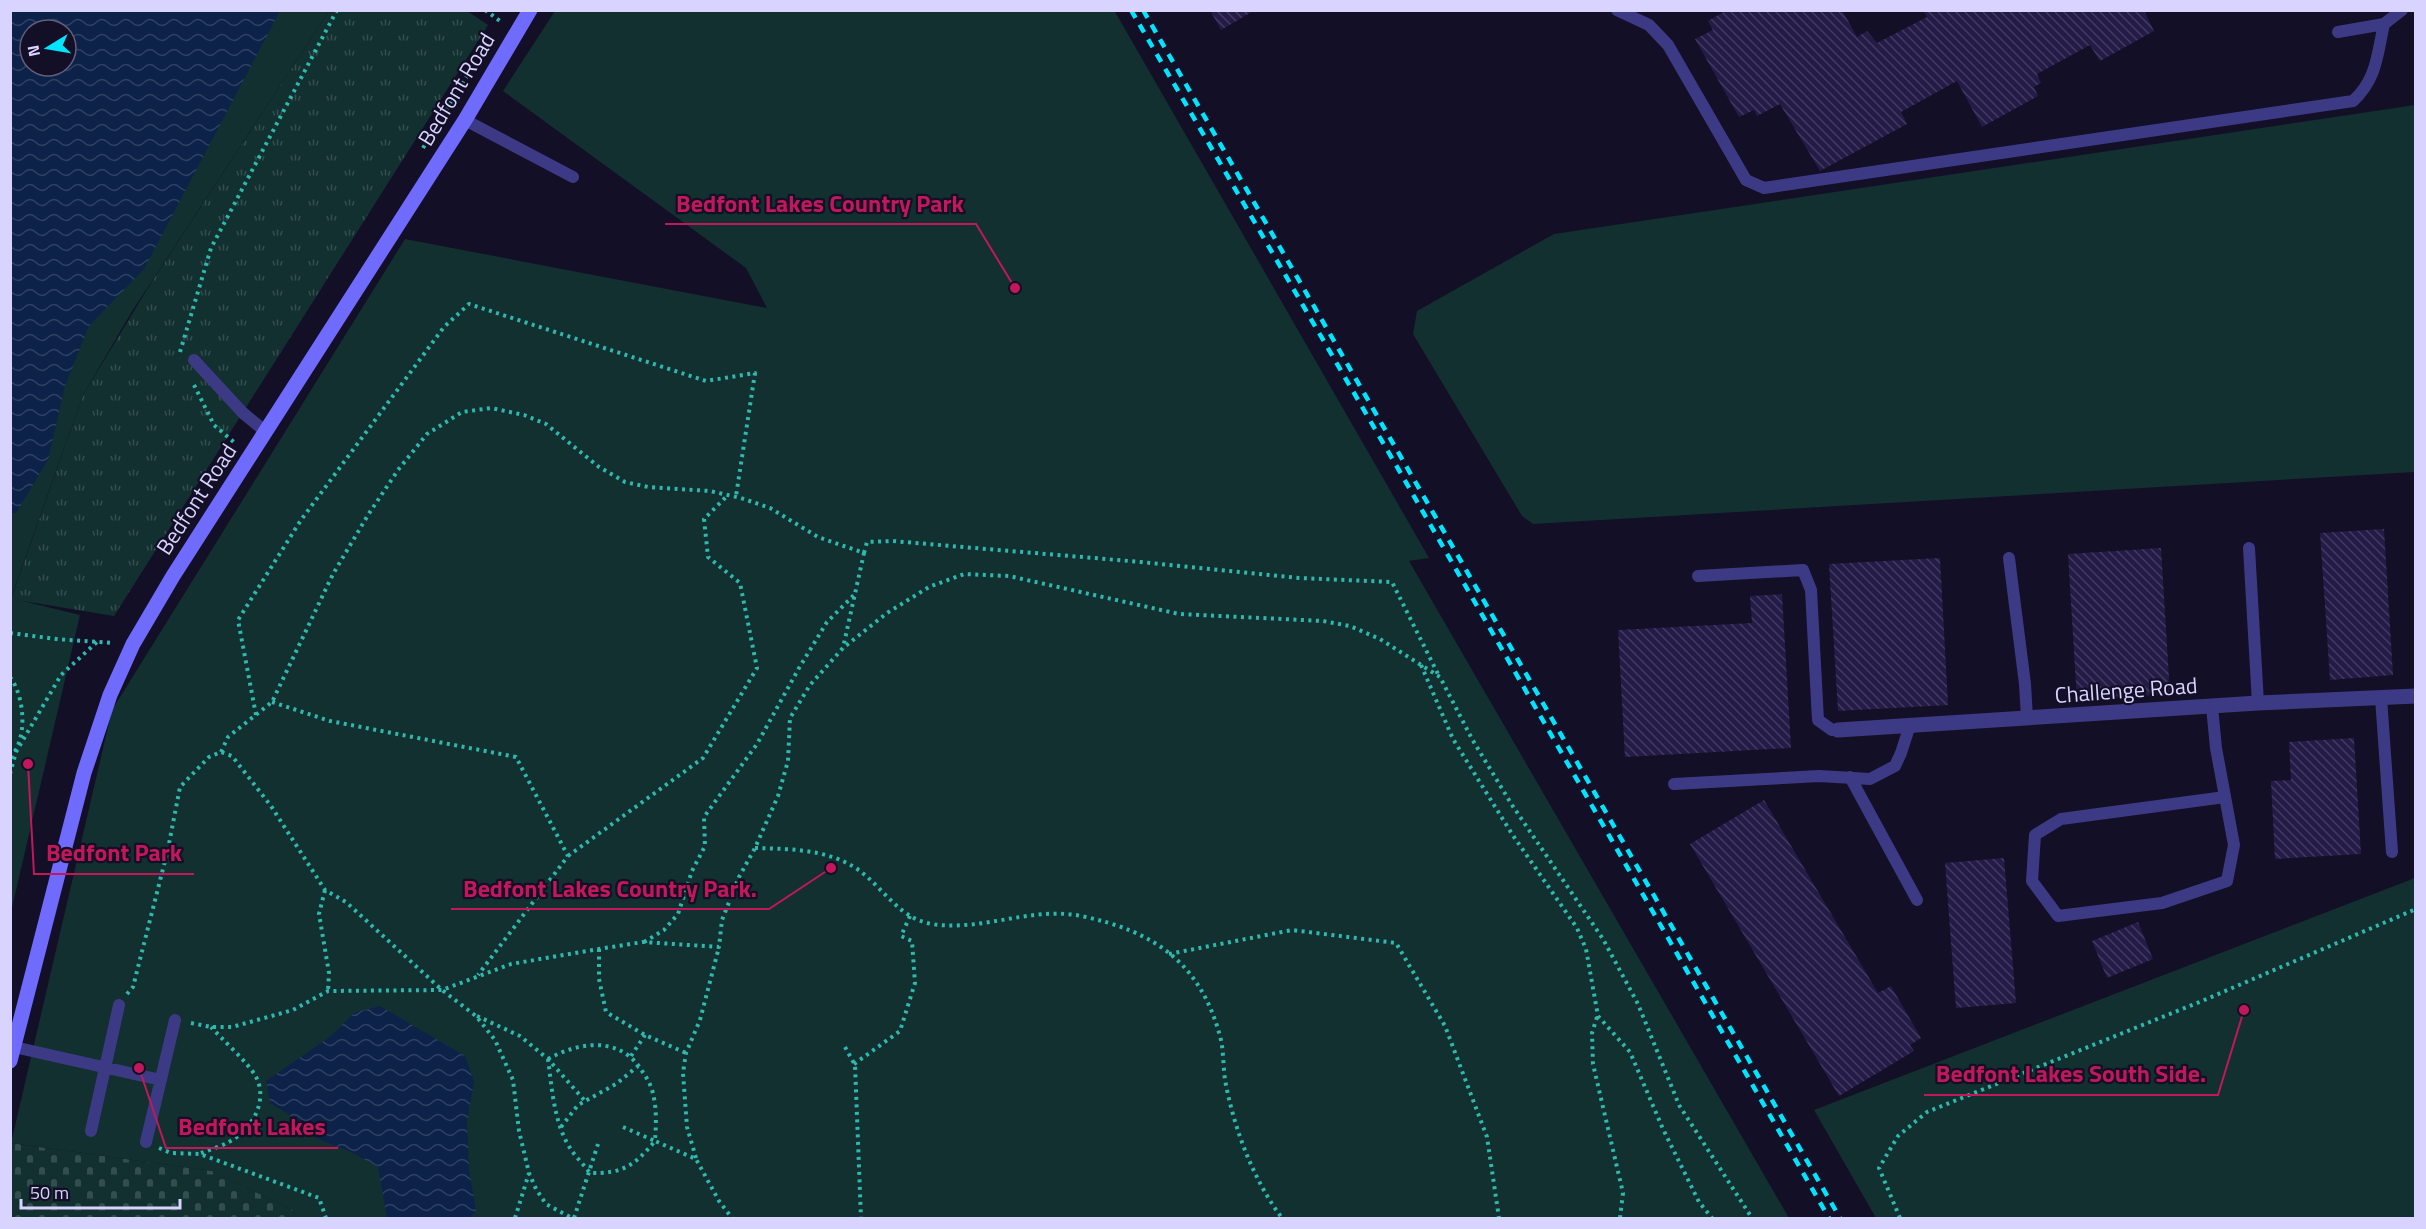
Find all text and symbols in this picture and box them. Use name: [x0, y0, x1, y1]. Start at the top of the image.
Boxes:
north arrow: [18, 18, 78, 78]
street label: Bedfont Road: [409, 26, 503, 152]
text: N: [20, 43, 46, 59]
callout: Bedfont Lakes Country Park: [665, 182, 976, 224]
text: Bedfont Lakes Country Park: [676, 185, 965, 221]
street label: Bedfont Road: [147, 437, 245, 561]
street label: Challenge Road: [2054, 668, 2198, 712]
callout: Bedfont Park: [34, 832, 194, 874]
text: Bedfont Park: [46, 834, 183, 870]
callout: Bedfont Lakes Country Park.: [451, 867, 769, 909]
text: Bedfont Lakes Country Park.: [463, 870, 757, 906]
callout: Bedfont Lakes South Side.: [1924, 1053, 2218, 1095]
text: Bedfont Lakes South Side.: [1936, 1055, 2206, 1091]
callout: Bedfont Lakes: [166, 1106, 338, 1148]
text: Bedfont Lakes: [178, 1108, 326, 1144]
scale bar: [21, 1172, 180, 1210]
text: 50 m: [30, 1179, 69, 1206]

